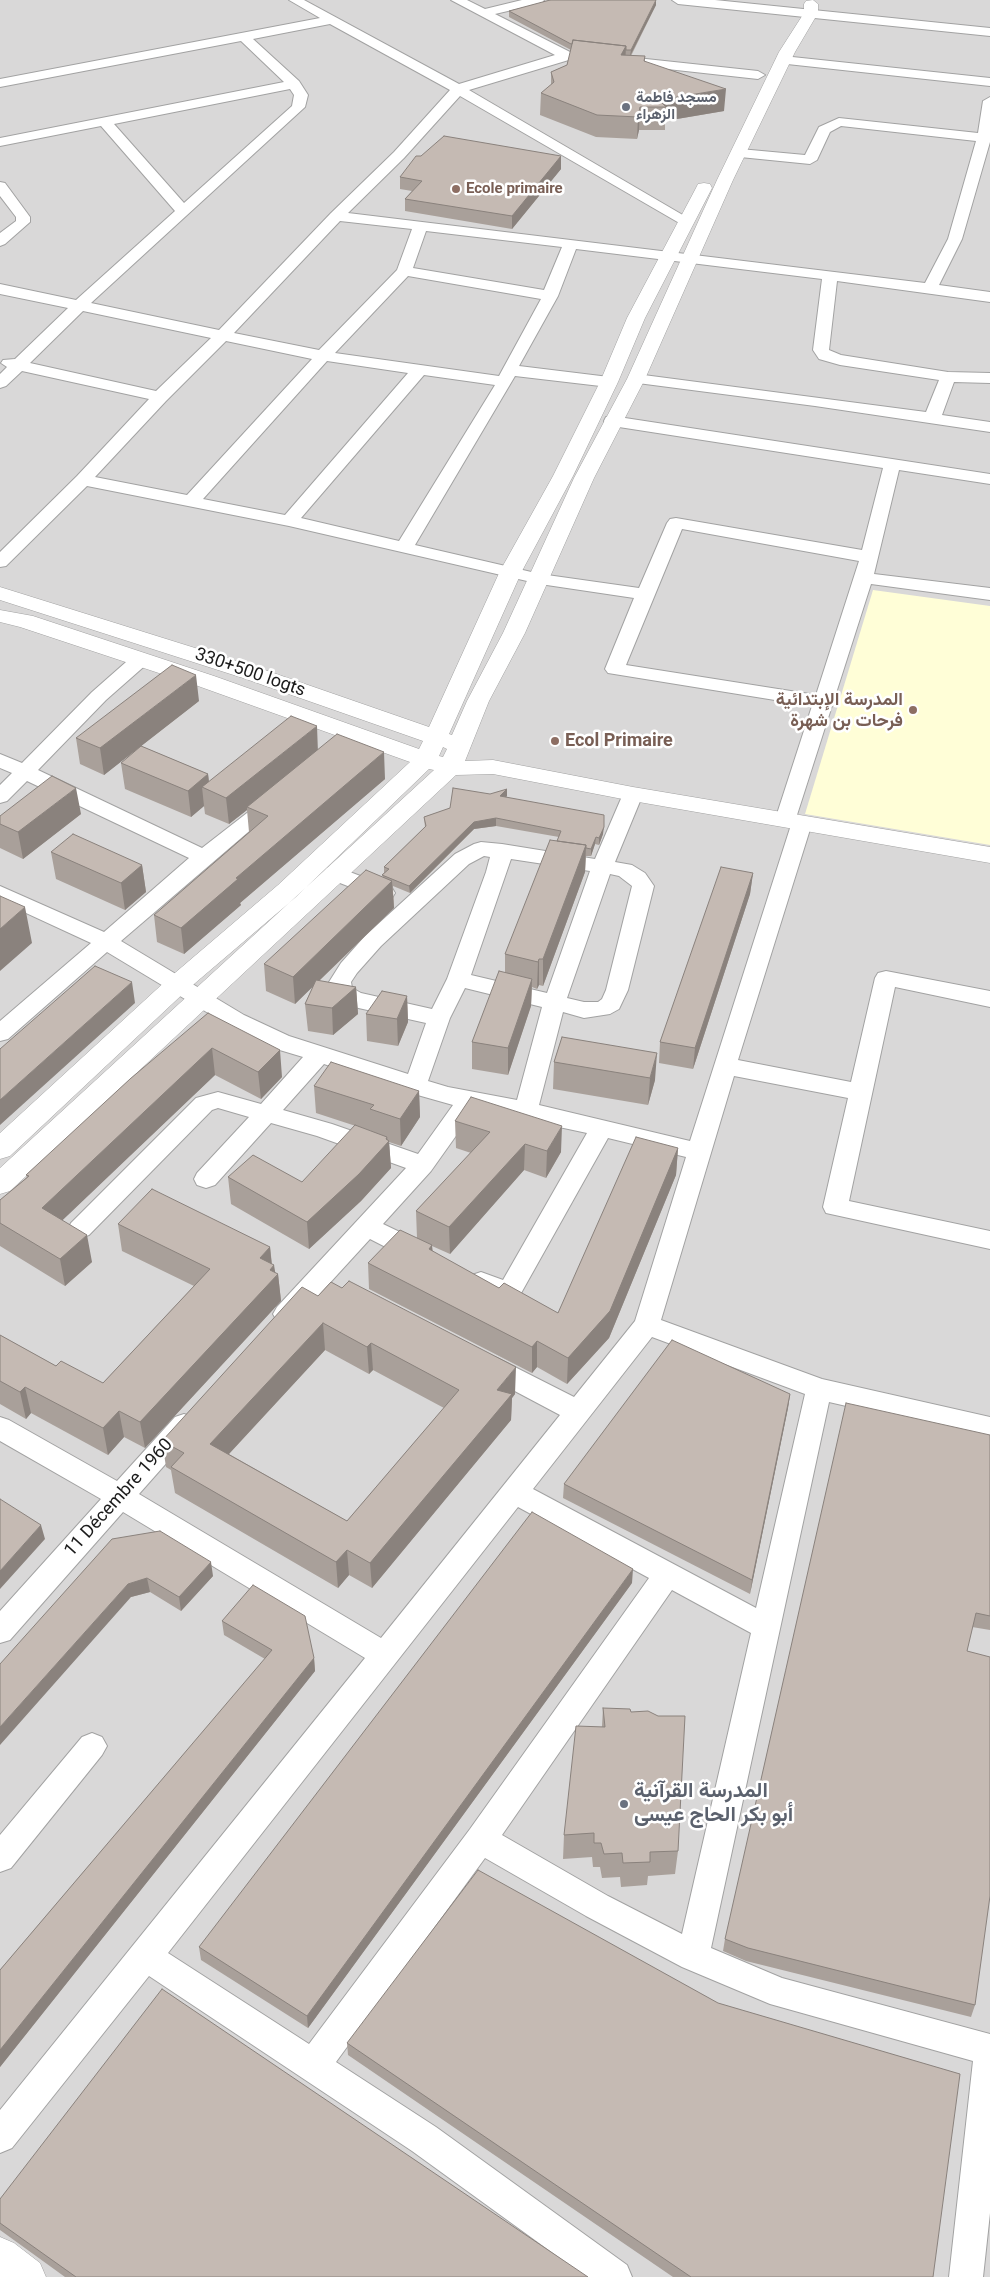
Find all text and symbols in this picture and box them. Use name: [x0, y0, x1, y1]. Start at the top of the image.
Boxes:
place label: مسجد فاطمة الزهراء: [636, 89, 717, 124]
marker: مسجد فاطمة الزهراء: [620, 101, 632, 113]
place label: Ecole primaire: [466, 180, 563, 198]
marker: Ecole primaire: [450, 183, 462, 195]
street label: 330+500 logts: [192, 644, 308, 702]
place label: المدرسة الإبتدائية فرحات بن شهرة: [776, 689, 903, 732]
marker: المدرسة الإبتدائية فرحات بن شهرة: [907, 704, 919, 716]
place label: Ecol Primaire: [565, 730, 673, 752]
marker: Ecol Primaire: [549, 735, 561, 747]
street label: 11 Décembre 1960: [60, 1435, 178, 1561]
place label: المدرسة القرآنية أبو بكر الحاج عيسى: [634, 1779, 793, 1829]
marker: المدرسة القرآنية أبو بكر الحاج عيسى: [618, 1798, 630, 1810]

